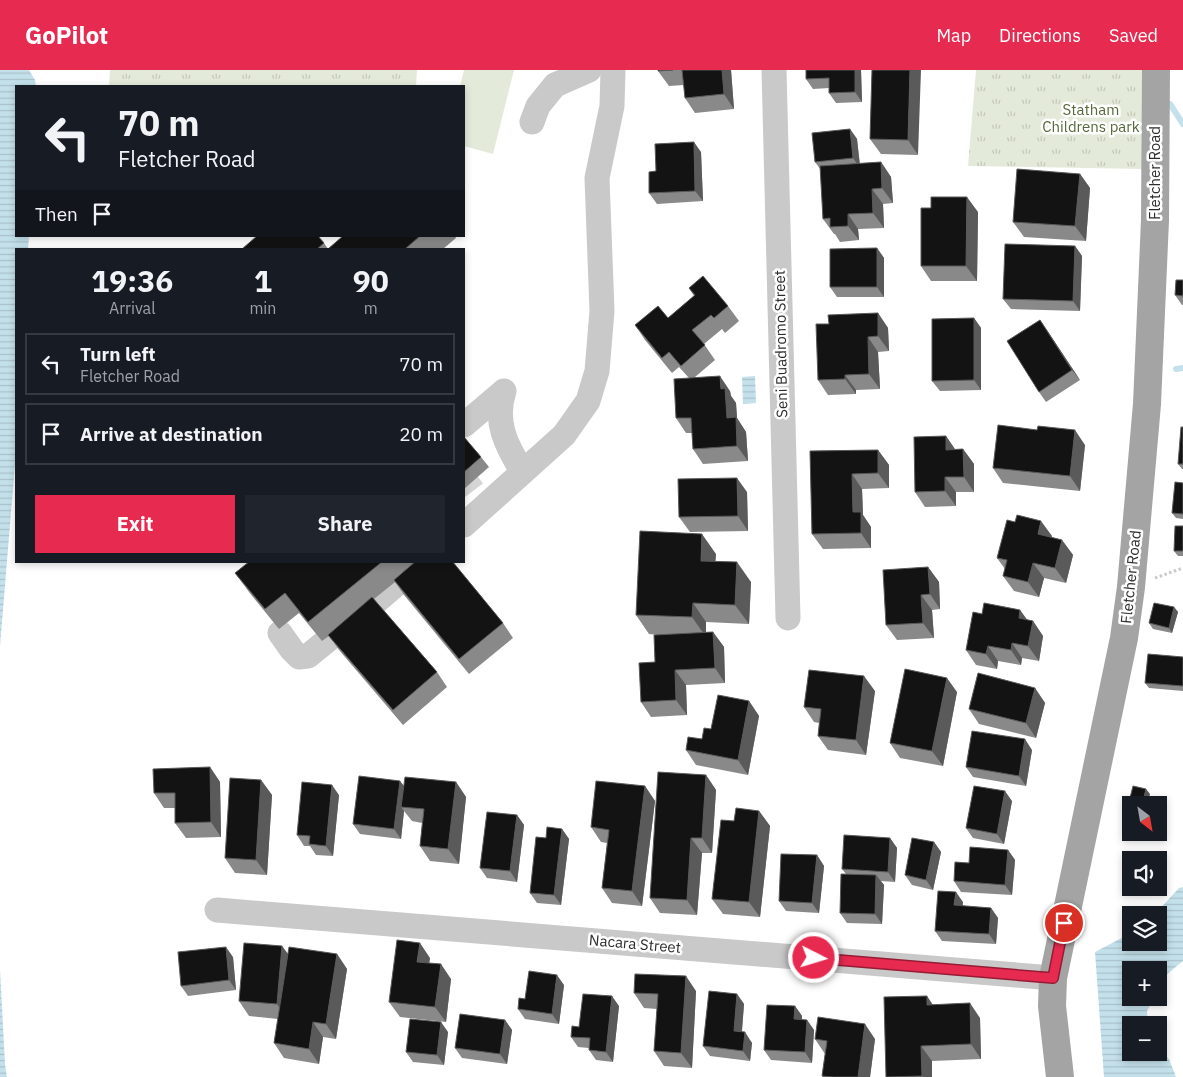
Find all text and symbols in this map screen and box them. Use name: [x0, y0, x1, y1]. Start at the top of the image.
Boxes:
text: GoPilot: [25, 19, 108, 51]
text: Map: [936, 24, 971, 47]
text: Directions: [999, 24, 1081, 47]
text: Saved: [1109, 24, 1158, 47]
text: 70 m: [118, 100, 200, 146]
park label: Statham Childrens park: [1042, 100, 1140, 136]
icon: left: [35, 105, 100, 170]
street label: Fletcher Road: [1145, 126, 1164, 220]
text: Fletcher Road: [118, 144, 255, 173]
icon: arrive: [88, 200, 116, 228]
text: Then: [35, 202, 78, 226]
text: 19:36: [91, 261, 173, 300]
text: 1: [254, 261, 272, 300]
text: 90: [353, 261, 389, 300]
street label: Seni Buadromo Street: [770, 270, 791, 418]
text: Arrival: [109, 298, 156, 318]
text: min: [249, 298, 276, 318]
text: m: [364, 298, 378, 318]
text: Turn left: [80, 342, 156, 366]
icon: left: [37, 350, 65, 378]
text: 70 m: [399, 352, 443, 376]
text: Fletcher Road: [80, 366, 180, 386]
icon: arrive: [37, 420, 65, 448]
text: Arrive at destination: [80, 422, 263, 446]
text: 20 m: [399, 422, 443, 446]
button: Exit: [35, 495, 235, 553]
button: Share: [245, 495, 445, 553]
street label: Fletcher Road: [1116, 529, 1145, 625]
north arrow: [1122, 796, 1168, 841]
map controls: [1122, 796, 1167, 1061]
button: sound: [1122, 851, 1167, 896]
pin: [1043, 902, 1085, 944]
button: layers: [1122, 906, 1167, 951]
icon: arrive: [1050, 909, 1078, 937]
street label: Nacara Street: [588, 930, 682, 957]
position arrow: [787, 931, 839, 983]
button: +: [1122, 961, 1167, 1006]
button: −: [1122, 1016, 1167, 1061]

